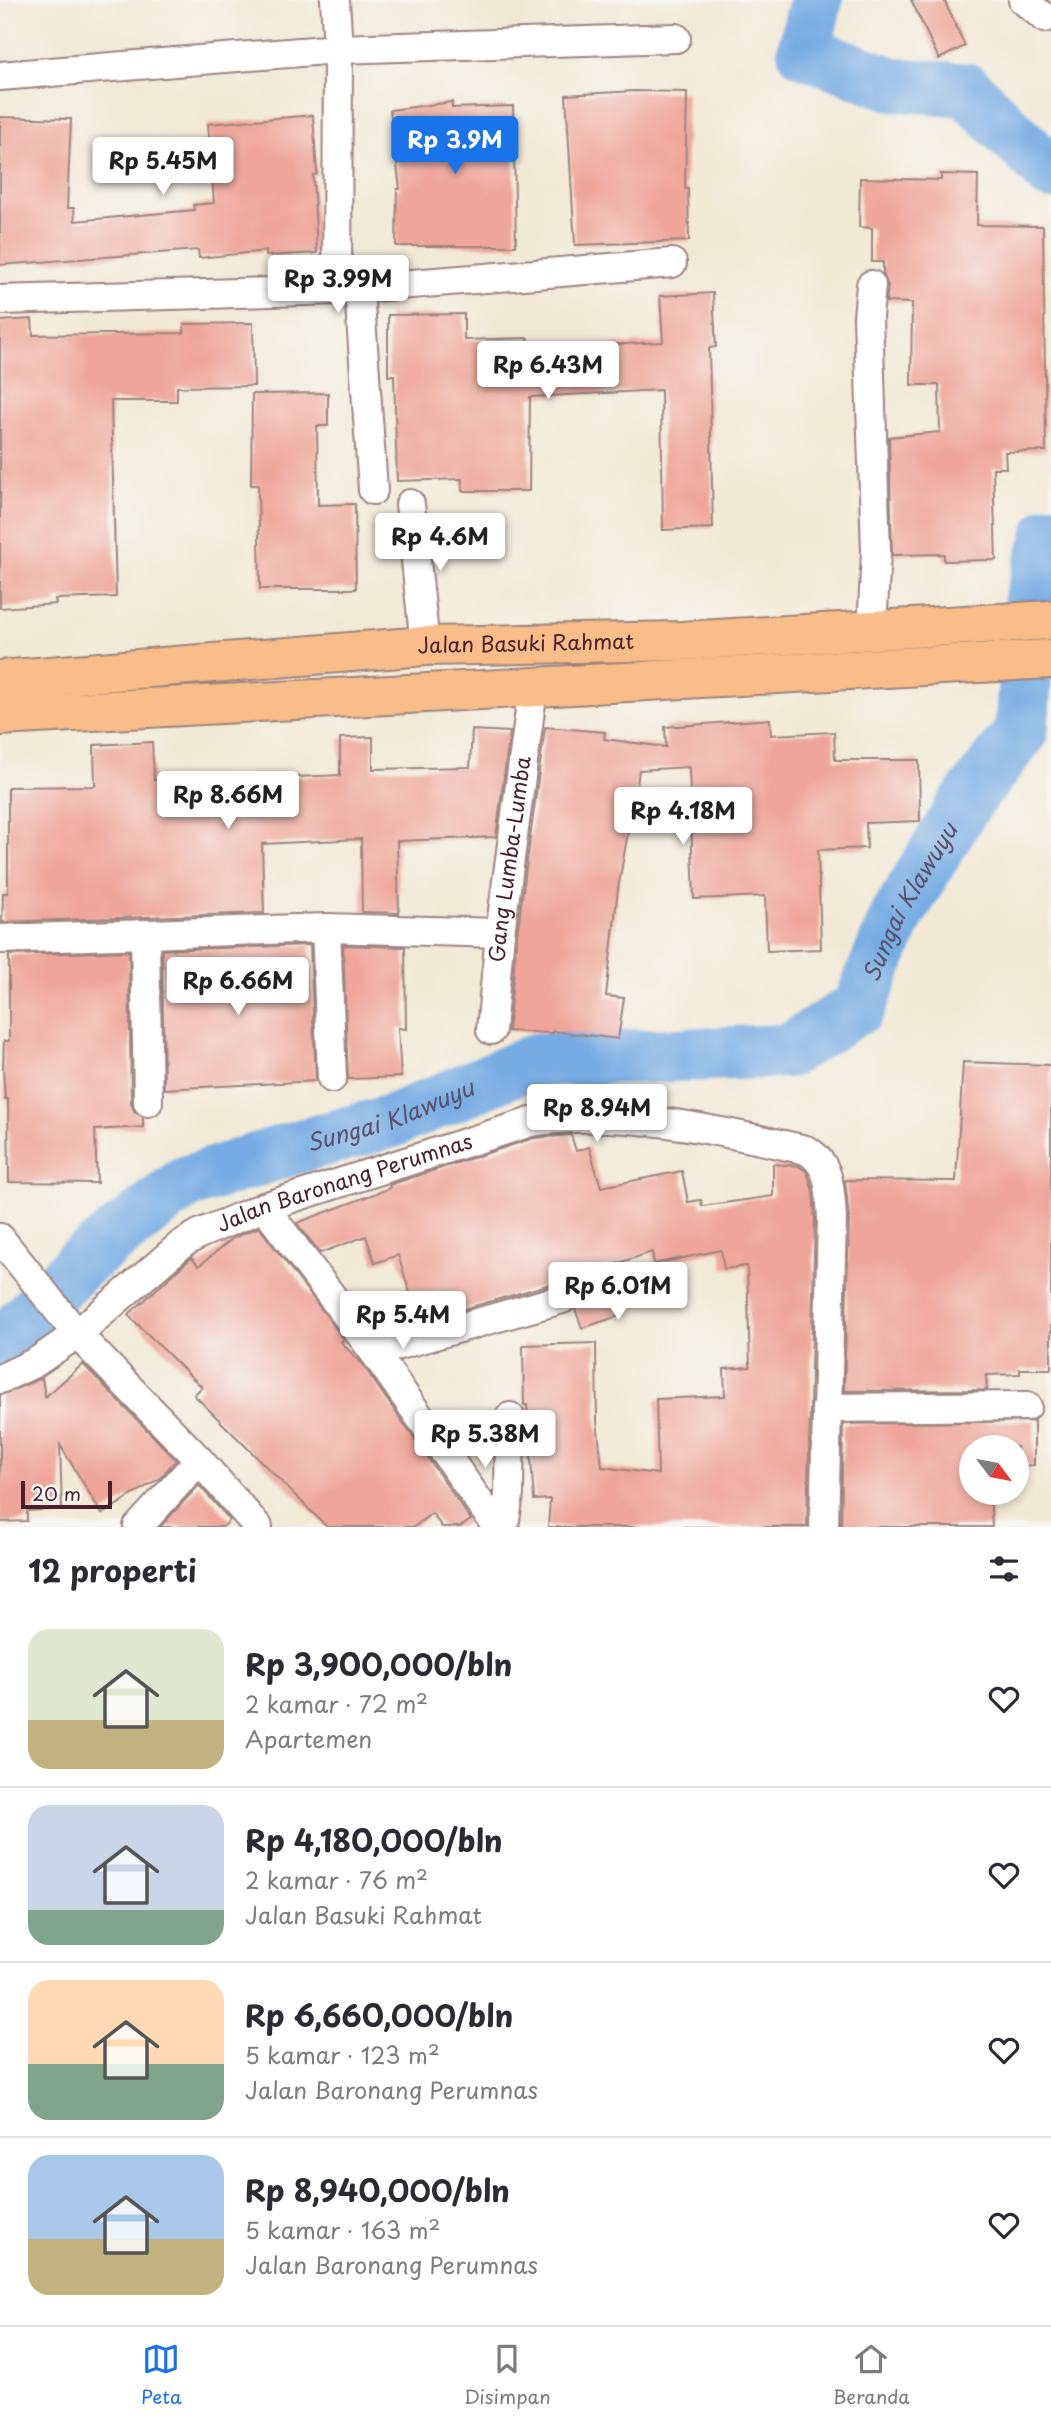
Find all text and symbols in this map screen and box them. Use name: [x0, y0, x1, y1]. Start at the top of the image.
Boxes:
pin: Rp 3.9M: [390, 116, 520, 176]
text: Rp 3.9M: [407, 121, 503, 156]
pin: Rp 5.45M: [91, 138, 235, 197]
text: Rp 5.45M: [109, 142, 218, 177]
pin: Rp 3.99M: [266, 256, 410, 315]
text: Rp 3.99M: [284, 260, 392, 295]
pin: Rp 6.43M: [476, 342, 620, 401]
text: Rp 6.43M: [493, 346, 603, 381]
pin: Rp 4.6M: [375, 514, 505, 573]
text: Rp 4.6M: [391, 518, 489, 553]
street label: Jalan Basuki Rahmat: [416, 624, 634, 661]
street label: Gang Lumba-Lumba: [479, 754, 538, 963]
pin: Rp 8.66M: [156, 772, 300, 831]
text: Rp 8.66M: [173, 776, 283, 811]
pin: Rp 4.18M: [611, 788, 755, 847]
text: Rp 4.18M: [630, 792, 736, 827]
water label: Sungai Klawuyu: [853, 814, 966, 986]
pin: Rp 6.66M: [166, 958, 310, 1017]
text: Rp 6.66M: [183, 962, 293, 997]
water label: Sungai Klawuyu: [302, 1068, 481, 1160]
pin: Rp 8.94M: [525, 1084, 669, 1144]
text: Rp 8.94M: [543, 1089, 651, 1124]
street label: Jalan Baronang Perumnas: [211, 1124, 476, 1239]
pin: Rp 6.01M: [546, 1262, 690, 1322]
text: Rp 6.01M: [564, 1267, 672, 1302]
pin: Rp 5.4M: [338, 1292, 468, 1351]
text: Rp 5.4M: [356, 1296, 450, 1331]
pin: Rp 5.38M: [413, 1410, 557, 1470]
text: Rp 5.38M: [430, 1415, 540, 1450]
north arrow: [959, 1435, 1029, 1505]
map controls: [959, 1435, 1029, 1505]
scale bar: [21, 1478, 112, 1510]
text: 20 m: [32, 1479, 81, 1507]
text: 12 properti: [28, 1547, 197, 1592]
icon: filters: [985, 1550, 1023, 1588]
text: Rp 3,900,000/bln: [245, 1641, 512, 1686]
icon: home: [84, 1657, 168, 1741]
icon: heart: [985, 1680, 1023, 1718]
text: 2 kamar · 72 m²: [245, 1686, 428, 1721]
text: Apartemen: [245, 1721, 372, 1756]
text: Rp 4,180,000/bln: [245, 1817, 503, 1862]
icon: home: [84, 1833, 168, 1917]
icon: heart: [985, 1856, 1023, 1894]
text: 2 kamar · 76 m²: [245, 1862, 428, 1897]
text: Jalan Basuki Rahmat: [245, 1897, 482, 1932]
text: Rp 6,660,000/bln: [245, 1992, 513, 2037]
icon: home: [84, 2008, 168, 2092]
icon: heart: [985, 2031, 1023, 2069]
text: 5 kamar · 123 m²: [245, 2037, 440, 2072]
text: Jalan Baronang Perumnas: [245, 2072, 538, 2107]
text: Rp 8,940,000/bln: [245, 2167, 510, 2212]
icon: home: [84, 2183, 168, 2267]
icon: heart: [985, 2206, 1023, 2244]
text: 5 kamar · 163 m²: [245, 2212, 440, 2247]
text: Jalan Baronang Perumnas: [245, 2247, 538, 2282]
tab: Peta: [141, 2340, 182, 2410]
tab: Disimpan: [464, 2340, 551, 2410]
tab: Beranda: [833, 2340, 910, 2410]

